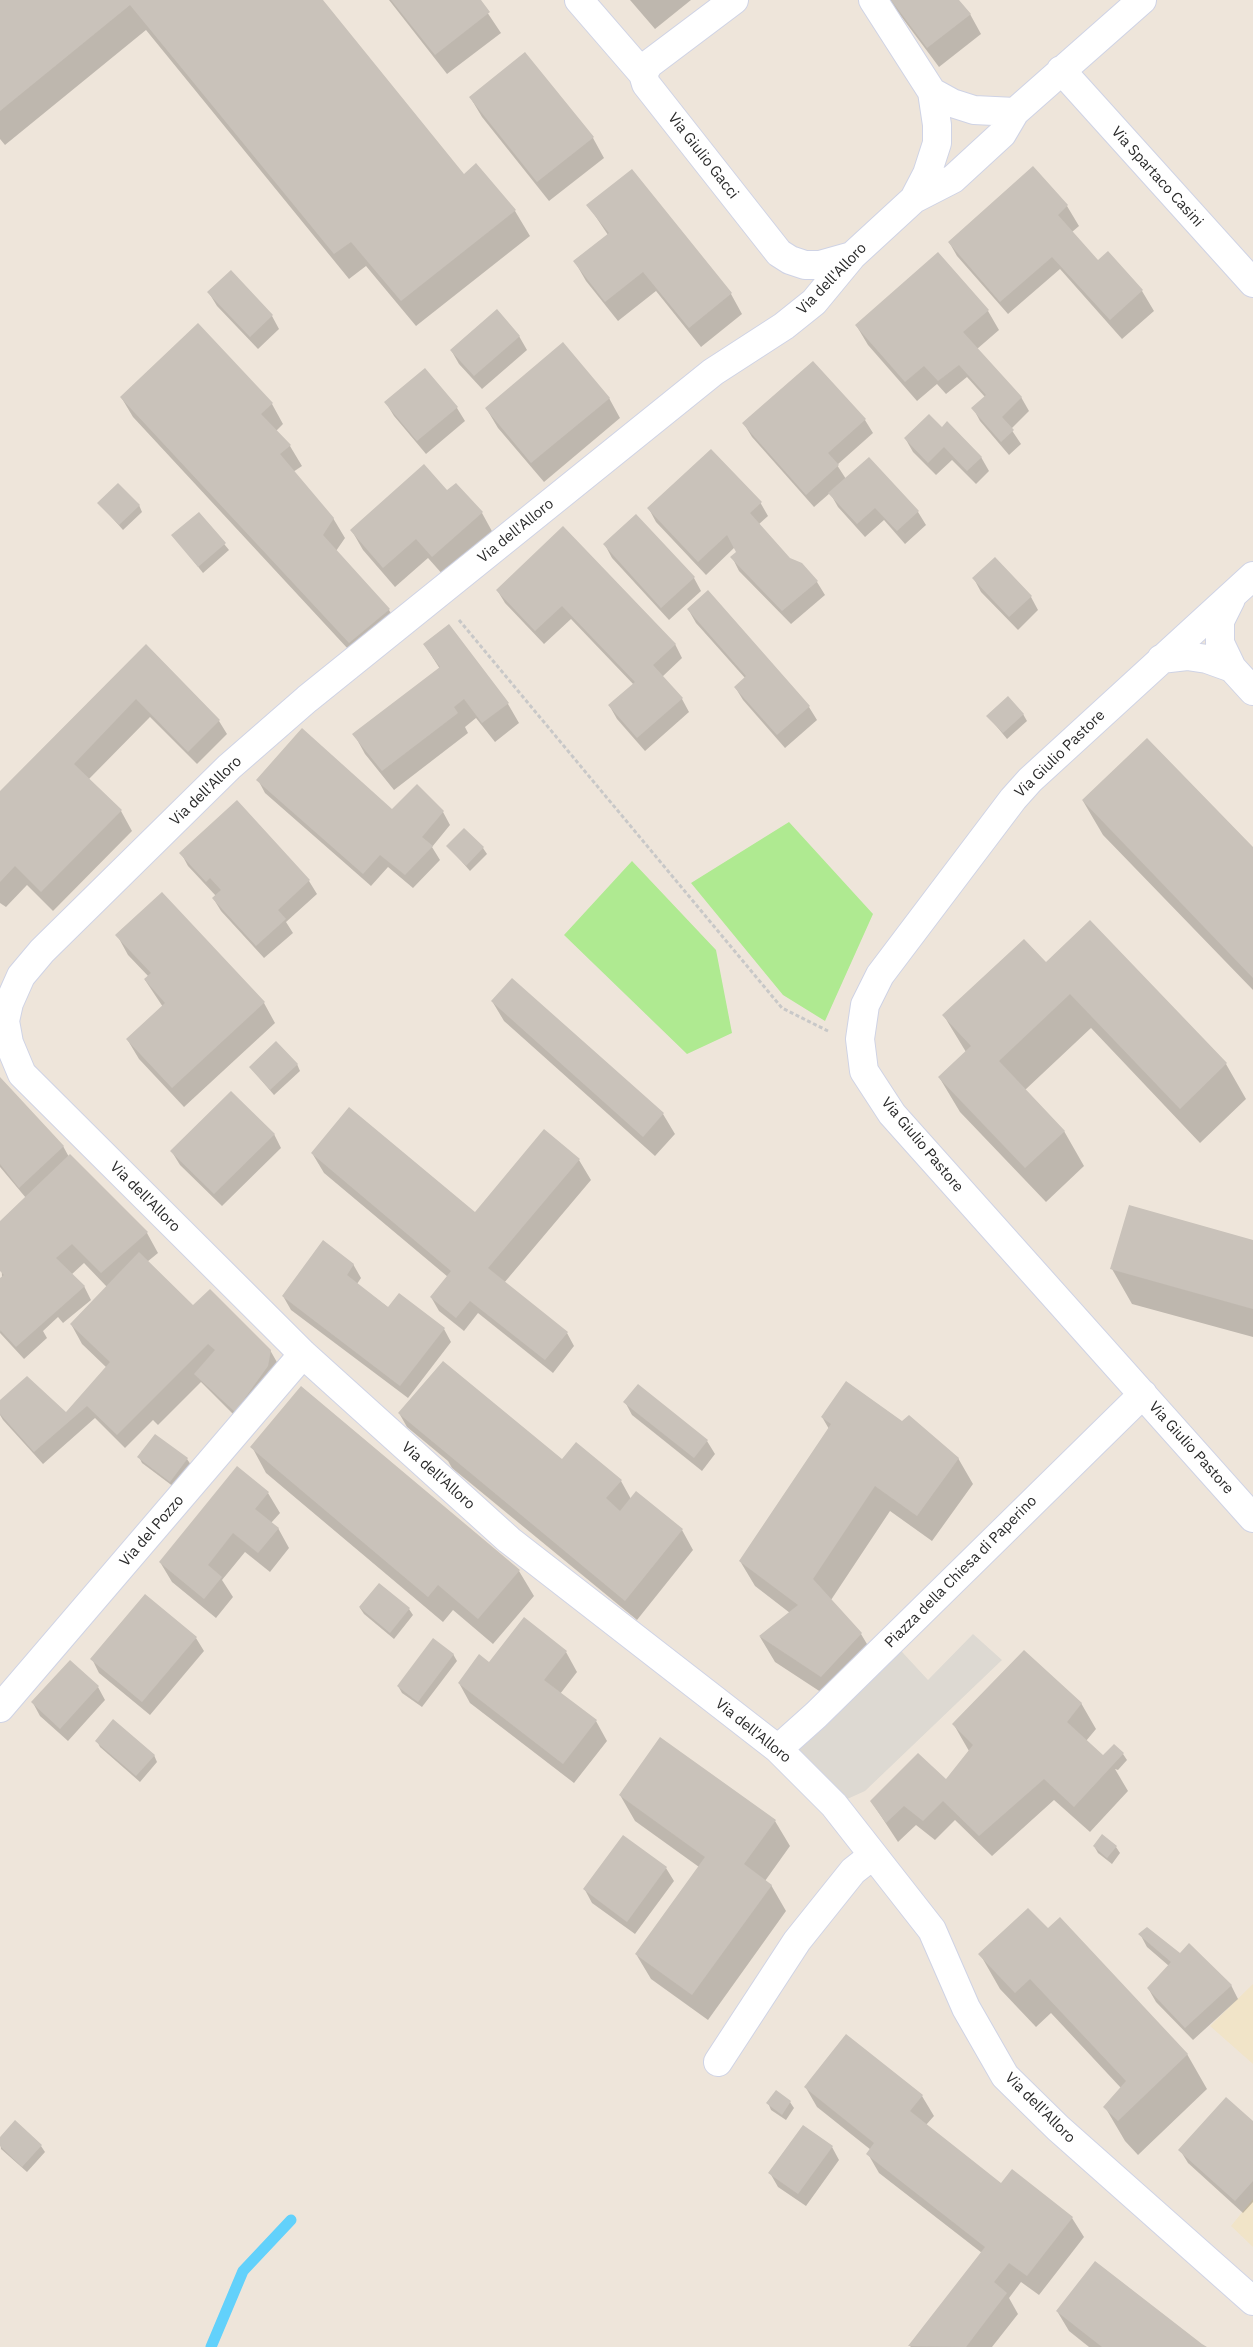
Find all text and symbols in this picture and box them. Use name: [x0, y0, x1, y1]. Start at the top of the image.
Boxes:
street label: Via Giulio Gacci: [664, 109, 742, 203]
street label: Via Spartaco Casini: [1107, 123, 1207, 231]
street label: Via dell'Alloro: [793, 240, 871, 318]
street label: Via dell'Alloro: [474, 495, 558, 567]
street label: Via Giulio Pastore: [1011, 706, 1109, 802]
street label: Via dell'Alloro: [167, 752, 245, 830]
street label: Via Giulio Pastore: [877, 1094, 967, 1196]
street label: Via dell'Alloro: [106, 1158, 184, 1236]
street label: Via Giulio Pastore: [1145, 1398, 1237, 1498]
street label: Via dell'Alloro: [398, 1438, 478, 1514]
street label: Via del Pozzo: [116, 1492, 188, 1570]
street label: Piazza della Chiesa di Paperino: [881, 1492, 1041, 1652]
street label: Via dell'Alloro: [711, 1695, 795, 1767]
street label: Via dell'Alloro: [1001, 2069, 1079, 2147]

